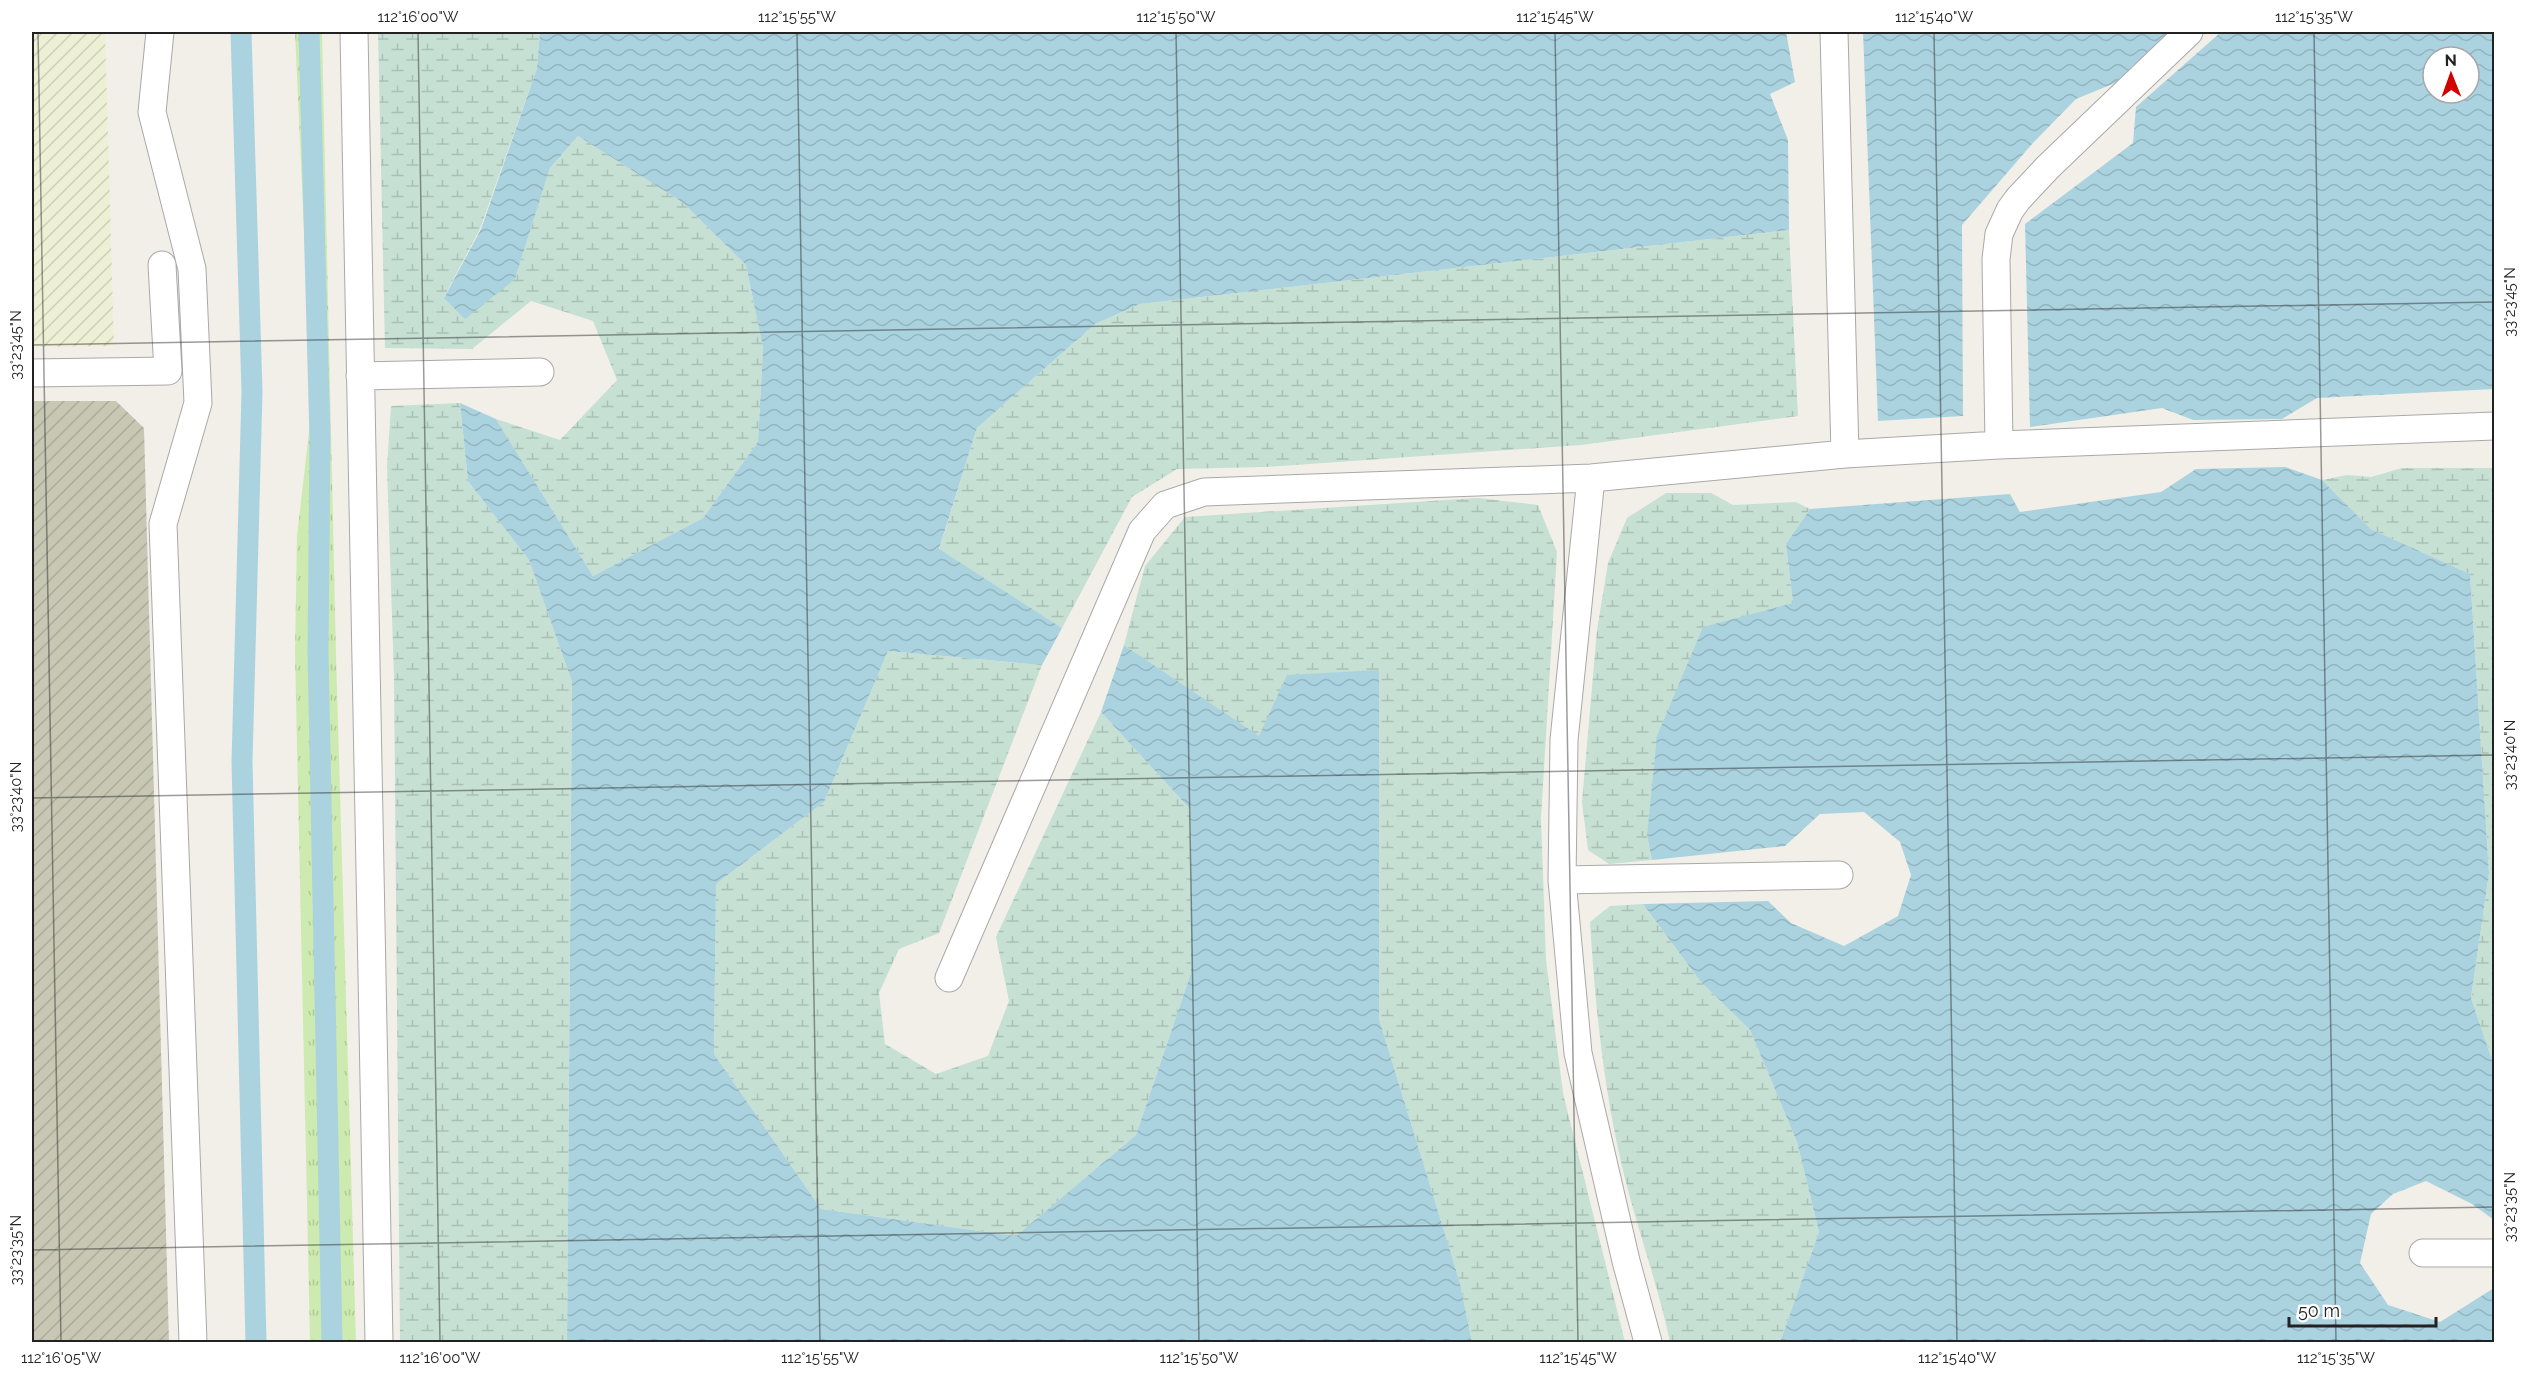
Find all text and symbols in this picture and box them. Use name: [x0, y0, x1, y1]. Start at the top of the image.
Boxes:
text: 112°16'00"W: [377, 8, 459, 26]
text: 112°15'55"W: [758, 8, 836, 26]
text: 112°15'50"W: [1136, 8, 1216, 26]
text: 112°15'45"W: [1516, 8, 1594, 26]
text: 112°15'40"W: [1895, 8, 1973, 26]
text: 112°15'35"W: [2275, 8, 2353, 26]
north arrow: [2421, 45, 2481, 105]
text: N: [2444, 51, 2457, 70]
text: 33°23'45"N: [2501, 267, 2519, 337]
text: 33°23'45"N: [7, 310, 25, 380]
text: 33°23'40"N: [2501, 720, 2519, 790]
text: 33°23'40"N: [7, 762, 25, 832]
text: 33°23'35"N: [2501, 1172, 2519, 1242]
text: 33°23'35"N: [7, 1215, 25, 1285]
scale bar: [2289, 1290, 2436, 1328]
text: 50 m: [2298, 1300, 2340, 1321]
text: 112°16'05"W: [21, 1349, 101, 1367]
text: 112°16'00"W: [399, 1349, 481, 1367]
text: 112°15'55"W: [781, 1349, 859, 1367]
text: 112°15'50"W: [1159, 1349, 1239, 1367]
text: 112°15'45"W: [1539, 1349, 1617, 1367]
text: 112°15'40"W: [1918, 1349, 1996, 1367]
text: 112°15'35"W: [2297, 1349, 2375, 1367]

